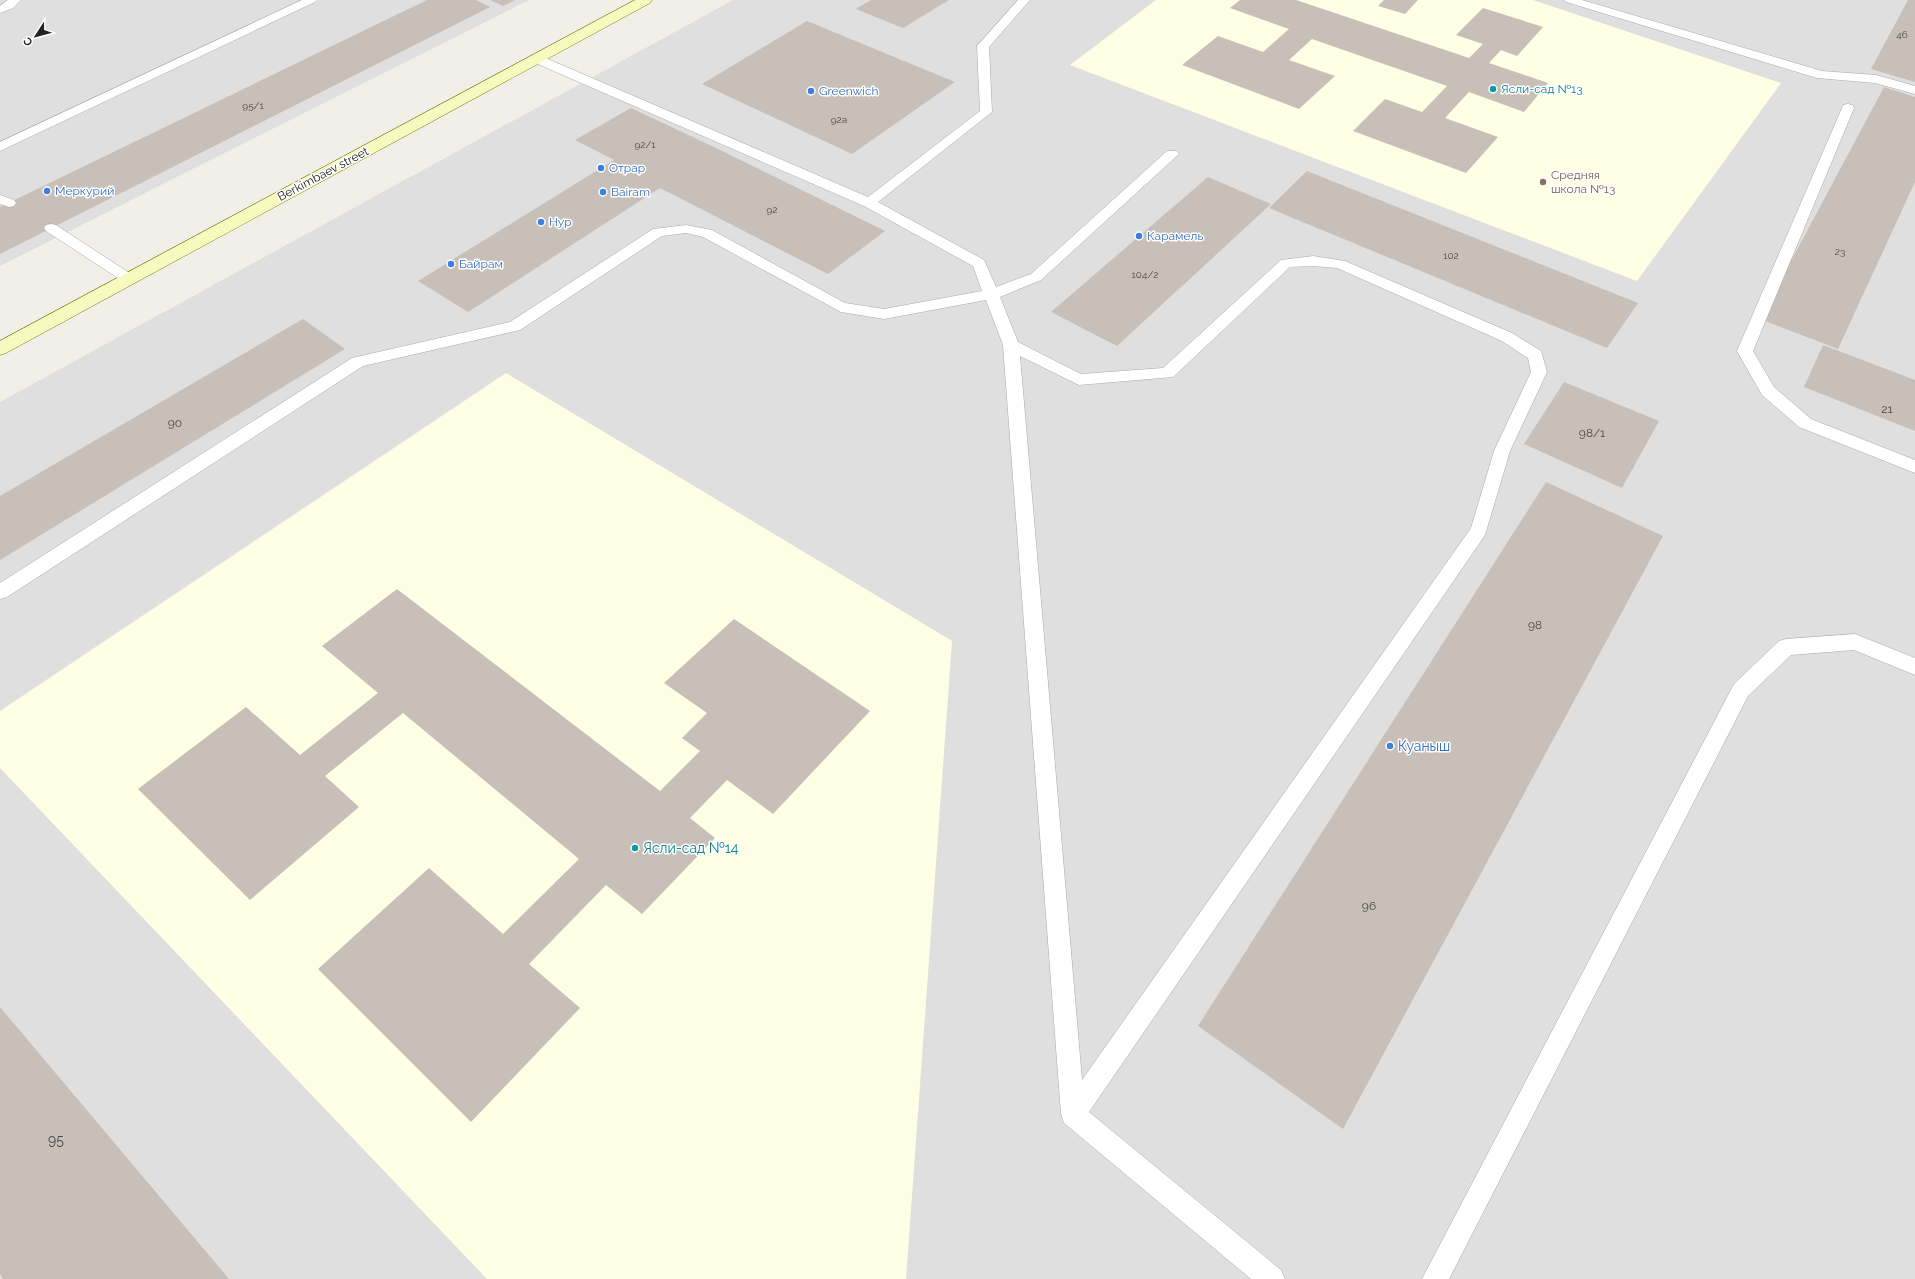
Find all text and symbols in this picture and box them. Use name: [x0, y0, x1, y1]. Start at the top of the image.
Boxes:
north arrow: [16, 16, 56, 56]
house number: 46: [1896, 29, 1908, 40]
text: С: [21, 34, 36, 48]
place label: Ясли-сад №13: [1501, 82, 1583, 96]
place label: Greenwich: [819, 84, 879, 98]
marker: Ясли-сад №13: [1488, 84, 1498, 94]
marker: Greenwich: [806, 86, 816, 96]
house number: 95/1: [242, 100, 264, 111]
house number: 92а: [831, 114, 847, 125]
house number: 92/1: [634, 139, 656, 150]
street label: Berkimbaev street: [275, 144, 371, 204]
place label: Отрар: [609, 161, 645, 175]
marker: Отрар: [596, 163, 606, 173]
place label: Средняя школа №13: [1551, 168, 1615, 196]
marker: Средняя школа №13: [1538, 177, 1548, 187]
place label: Меркурий: [55, 184, 114, 198]
place label: Bairam: [611, 185, 650, 199]
marker: Меркурий: [42, 186, 52, 196]
marker: Bairam: [598, 187, 608, 197]
house number: 92: [766, 204, 778, 215]
place label: Нур: [549, 215, 572, 229]
marker: Нур: [536, 217, 546, 227]
place label: Карамель: [1147, 229, 1203, 243]
marker: Карамель: [1134, 231, 1144, 241]
house number: 23: [1835, 246, 1845, 257]
house number: 102: [1443, 250, 1459, 261]
place label: Байрам: [459, 257, 503, 271]
marker: Байрам: [446, 259, 456, 269]
house number: 104/2: [1132, 269, 1158, 280]
house number: 21: [1881, 402, 1893, 416]
house number: 90: [168, 416, 182, 430]
house number: 98/1: [1579, 426, 1605, 440]
house number: 98: [1528, 618, 1542, 632]
place label: Куаныш: [1398, 738, 1450, 754]
marker: Куаныш: [1385, 741, 1395, 751]
place label: Ясли-сад №14: [643, 840, 739, 856]
marker: Ясли-сад №14: [630, 843, 640, 853]
house number: 96: [1362, 899, 1376, 913]
house number: 95: [48, 1132, 64, 1148]

